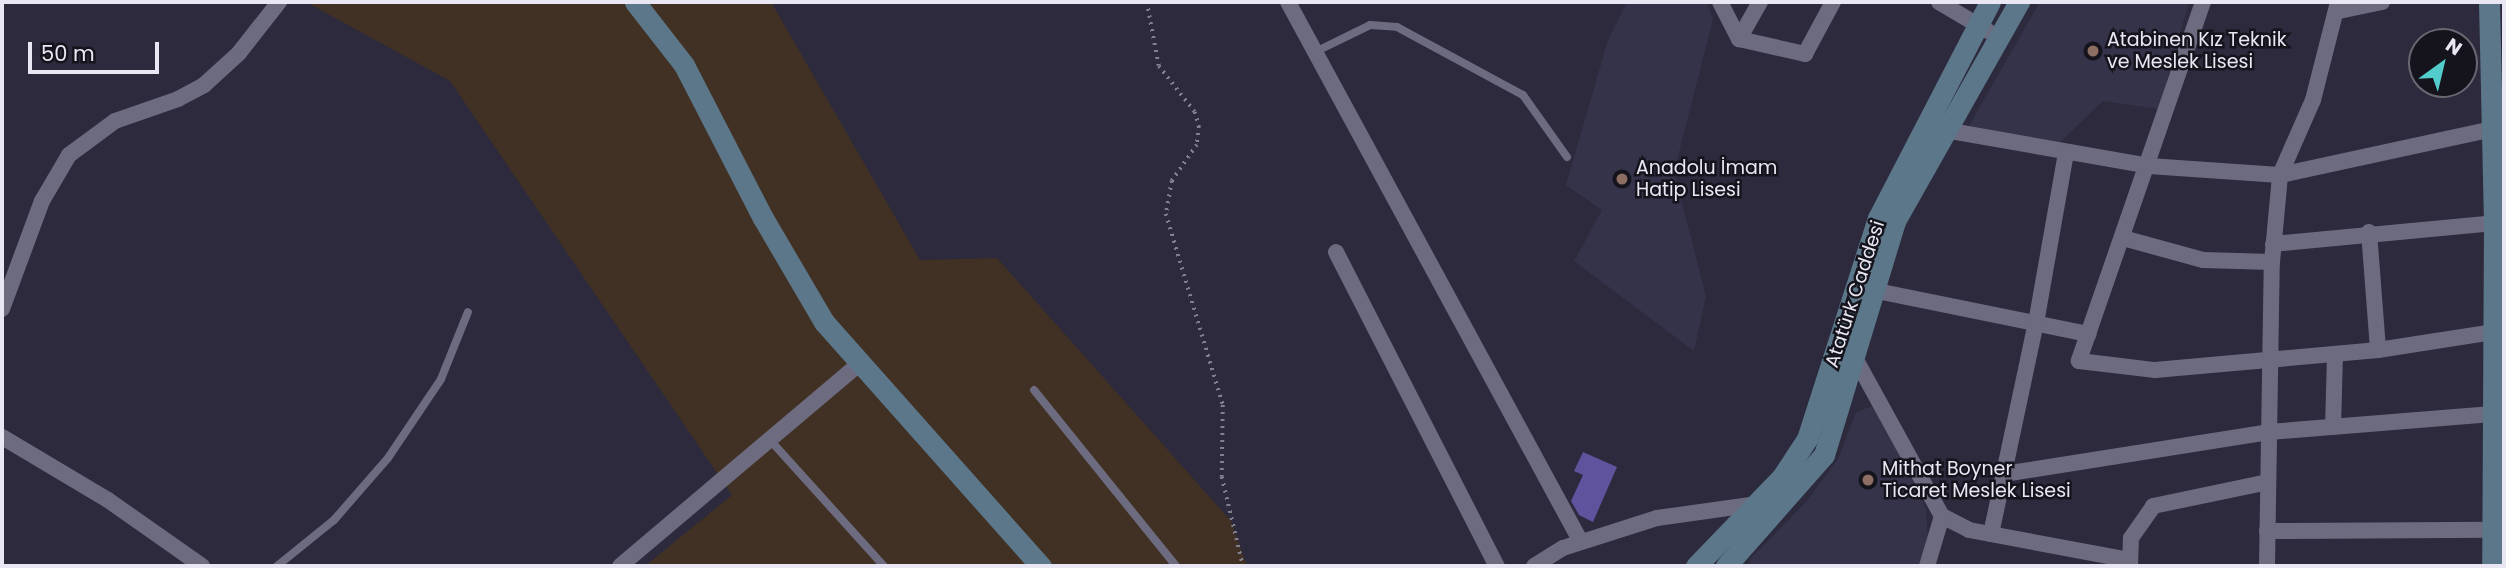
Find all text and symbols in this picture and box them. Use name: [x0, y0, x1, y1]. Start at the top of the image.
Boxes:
scale bar: [32, 28, 163, 72]
north arrow: [2408, 28, 2478, 98]
place label: Atabinen Kız Teknik ve Meslek Lisesi: [2107, 29, 2286, 73]
text: N: [2440, 32, 2467, 62]
text: 50 m: [41, 39, 95, 68]
marker: Atabinen Kız Teknik ve Meslek Lisesi: [2085, 43, 2101, 59]
place label: Anadolu İmam Hatip Lisesi: [1636, 157, 1777, 201]
marker: Anadolu İmam Hatip Lisesi: [1614, 171, 1630, 187]
street label: Atatürk Caddesi: [1820, 218, 1890, 370]
place label: Mithat Boyner Ticaret Meslek Lisesi: [1882, 458, 2071, 502]
marker: Mithat Boyner Ticaret Meslek Lisesi: [1860, 472, 1876, 488]

